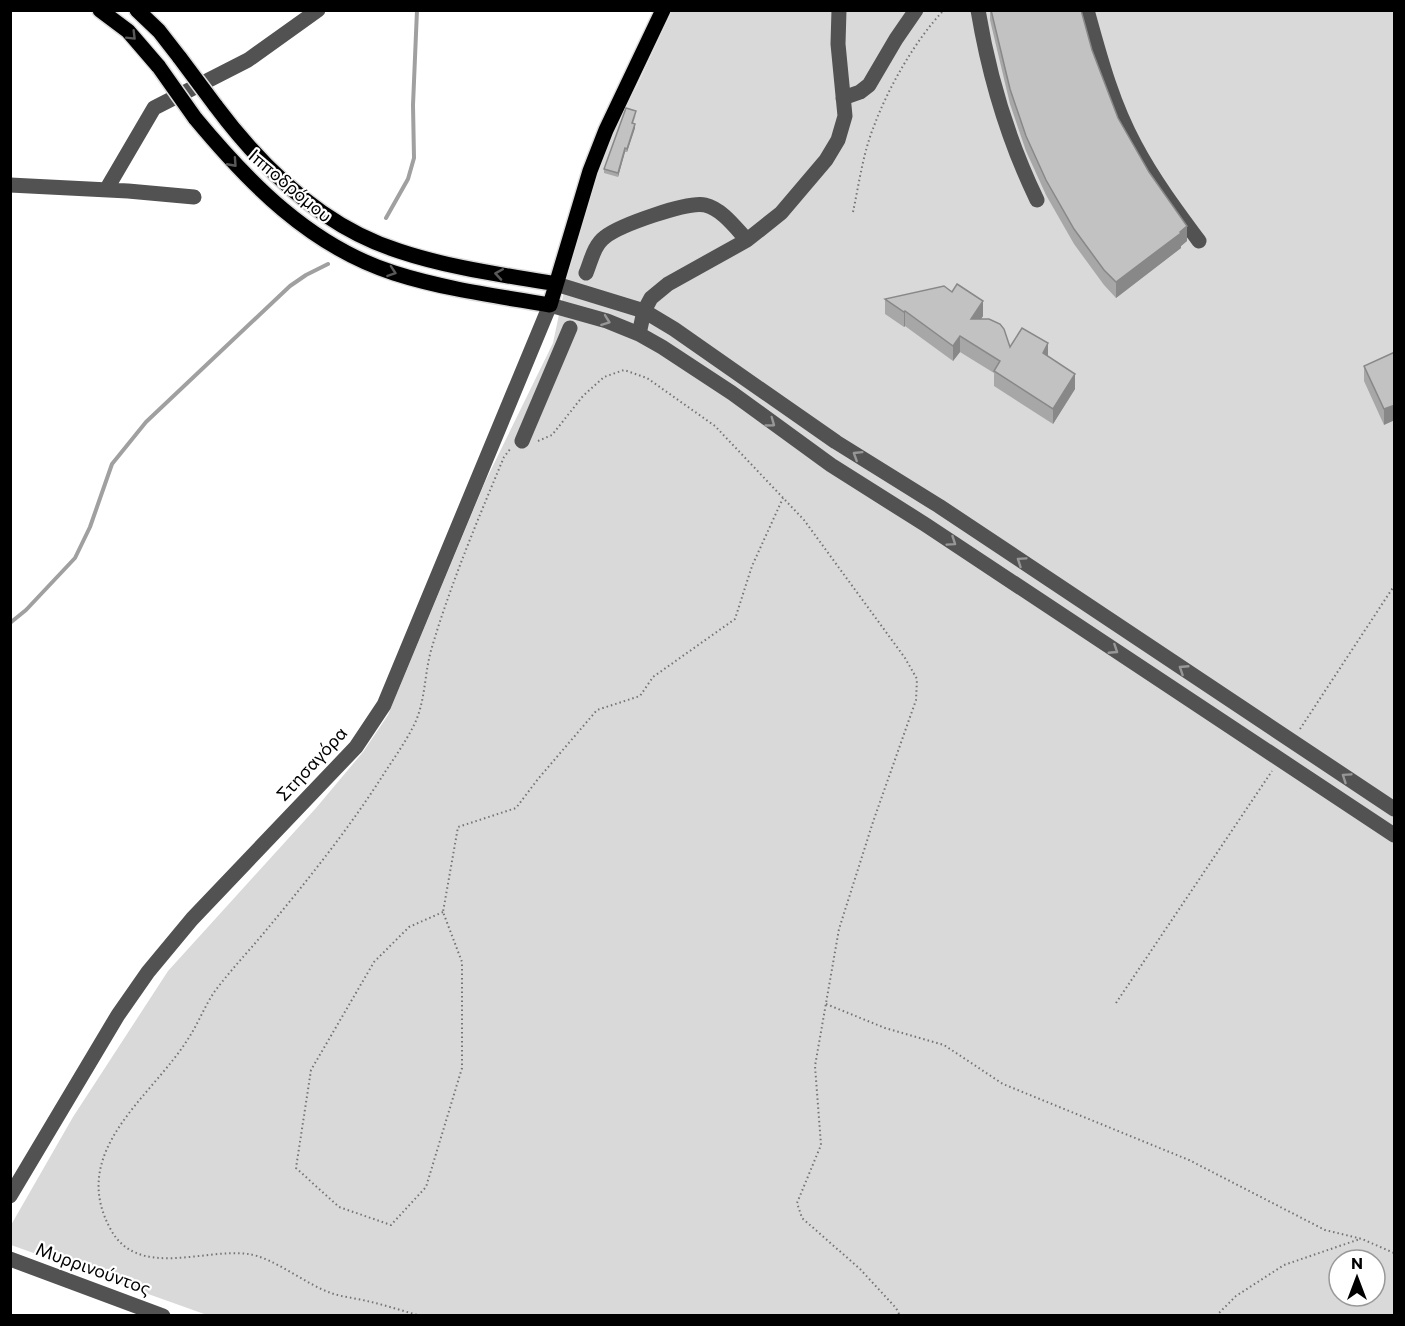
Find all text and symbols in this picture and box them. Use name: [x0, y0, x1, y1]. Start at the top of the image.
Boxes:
one-way arrow: [126, 29, 136, 40]
street label: Ιπποδρόμου: [245, 144, 337, 226]
one-way arrow: [226, 156, 237, 167]
one-way arrow: [386, 264, 397, 277]
one-way arrow: [494, 268, 504, 281]
one-way arrow: [600, 314, 611, 326]
one-way arrow: [765, 416, 776, 427]
one-way arrow: [853, 451, 863, 463]
one-way arrow: [945, 534, 956, 545]
one-way arrow: [1017, 557, 1028, 568]
one-way arrow: [1108, 642, 1118, 654]
one-way arrow: [1179, 665, 1190, 676]
street label: Στησαγόρα: [271, 722, 351, 805]
one-way arrow: [1342, 773, 1353, 784]
street label: Μυρρινούντος: [33, 1237, 154, 1299]
north arrow: [1327, 1248, 1387, 1308]
text: N: [1351, 1253, 1363, 1272]

